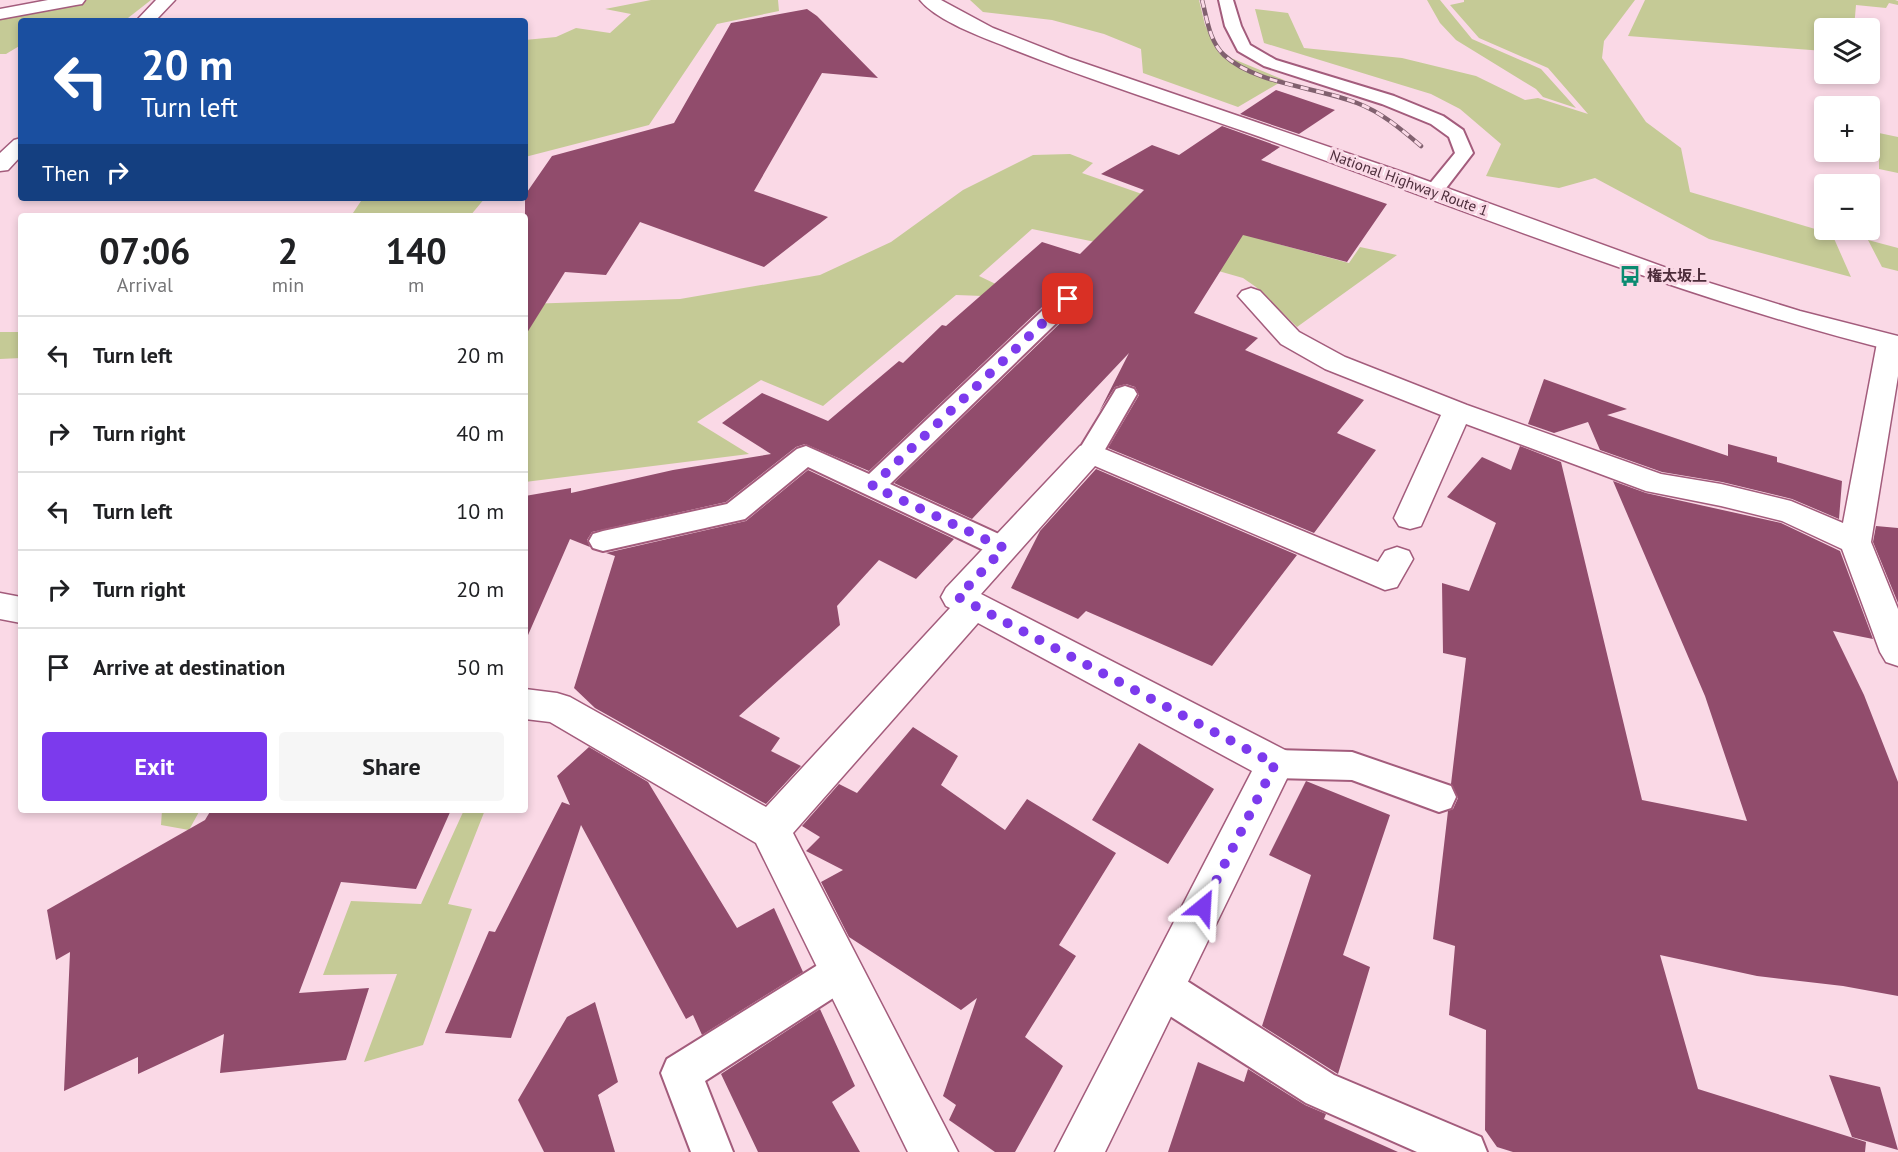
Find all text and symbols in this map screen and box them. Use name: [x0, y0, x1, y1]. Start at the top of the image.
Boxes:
map controls: [1814, 18, 1880, 240]
button: layers: [1814, 18, 1880, 84]
text: 20 m: [141, 37, 233, 92]
icon: left: [42, 42, 120, 120]
text: Turn left: [141, 90, 238, 124]
button: +: [1814, 96, 1880, 162]
street label: National Highway Route 1: [1327, 145, 1491, 220]
icon: right: [101, 156, 134, 189]
text: Then: [42, 159, 89, 187]
button: −: [1814, 174, 1880, 240]
text: 07:06: [99, 227, 191, 274]
text: 2: [278, 227, 298, 274]
text: 140: [386, 227, 447, 274]
bus stop icon: 権太坂上: [1618, 264, 1642, 288]
place label: 権太坂上: [1647, 266, 1707, 285]
text: Arrival: [117, 272, 173, 298]
text: min: [272, 272, 304, 298]
text: m: [408, 272, 424, 298]
pin: [1042, 273, 1093, 324]
icon: arrive: [1051, 282, 1084, 315]
icon: left: [42, 339, 75, 372]
text: Turn left: [93, 341, 173, 369]
text: 20 m: [456, 341, 504, 369]
icon: right: [42, 417, 75, 450]
text: Turn right: [93, 419, 185, 447]
text: 40 m: [456, 419, 504, 447]
icon: left: [42, 495, 75, 528]
text: Turn left: [93, 497, 173, 525]
text: 10 m: [456, 497, 504, 525]
icon: right: [42, 573, 75, 606]
text: Turn right: [93, 575, 185, 603]
text: 20 m: [456, 575, 504, 603]
icon: arrive: [42, 651, 75, 684]
text: Arrive at destination: [93, 653, 285, 681]
text: 50 m: [456, 653, 504, 681]
button: Exit: [42, 732, 267, 801]
button: Share: [279, 732, 504, 801]
position arrow: [1171, 875, 1235, 939]

